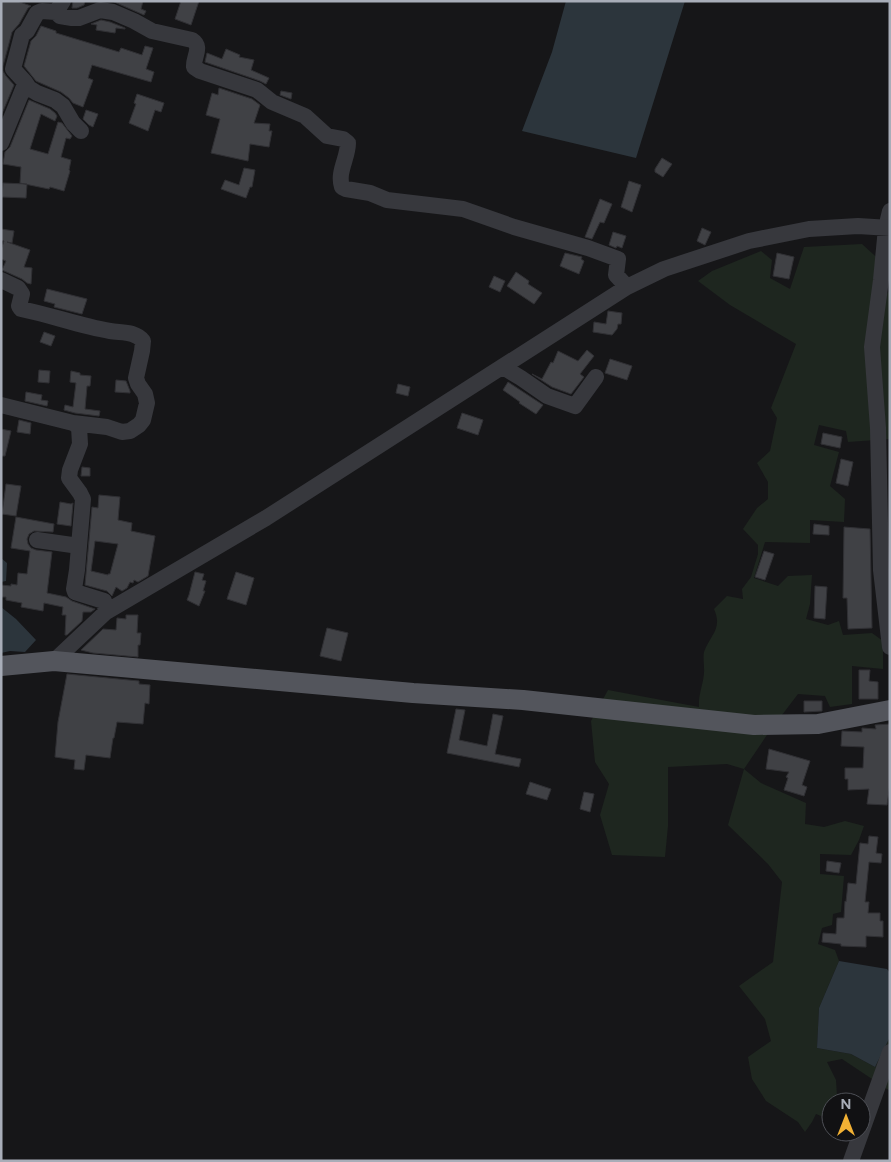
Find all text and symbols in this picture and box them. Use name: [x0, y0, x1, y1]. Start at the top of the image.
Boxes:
north arrow: [821, 1092, 871, 1142]
text: N: [841, 1096, 851, 1113]

